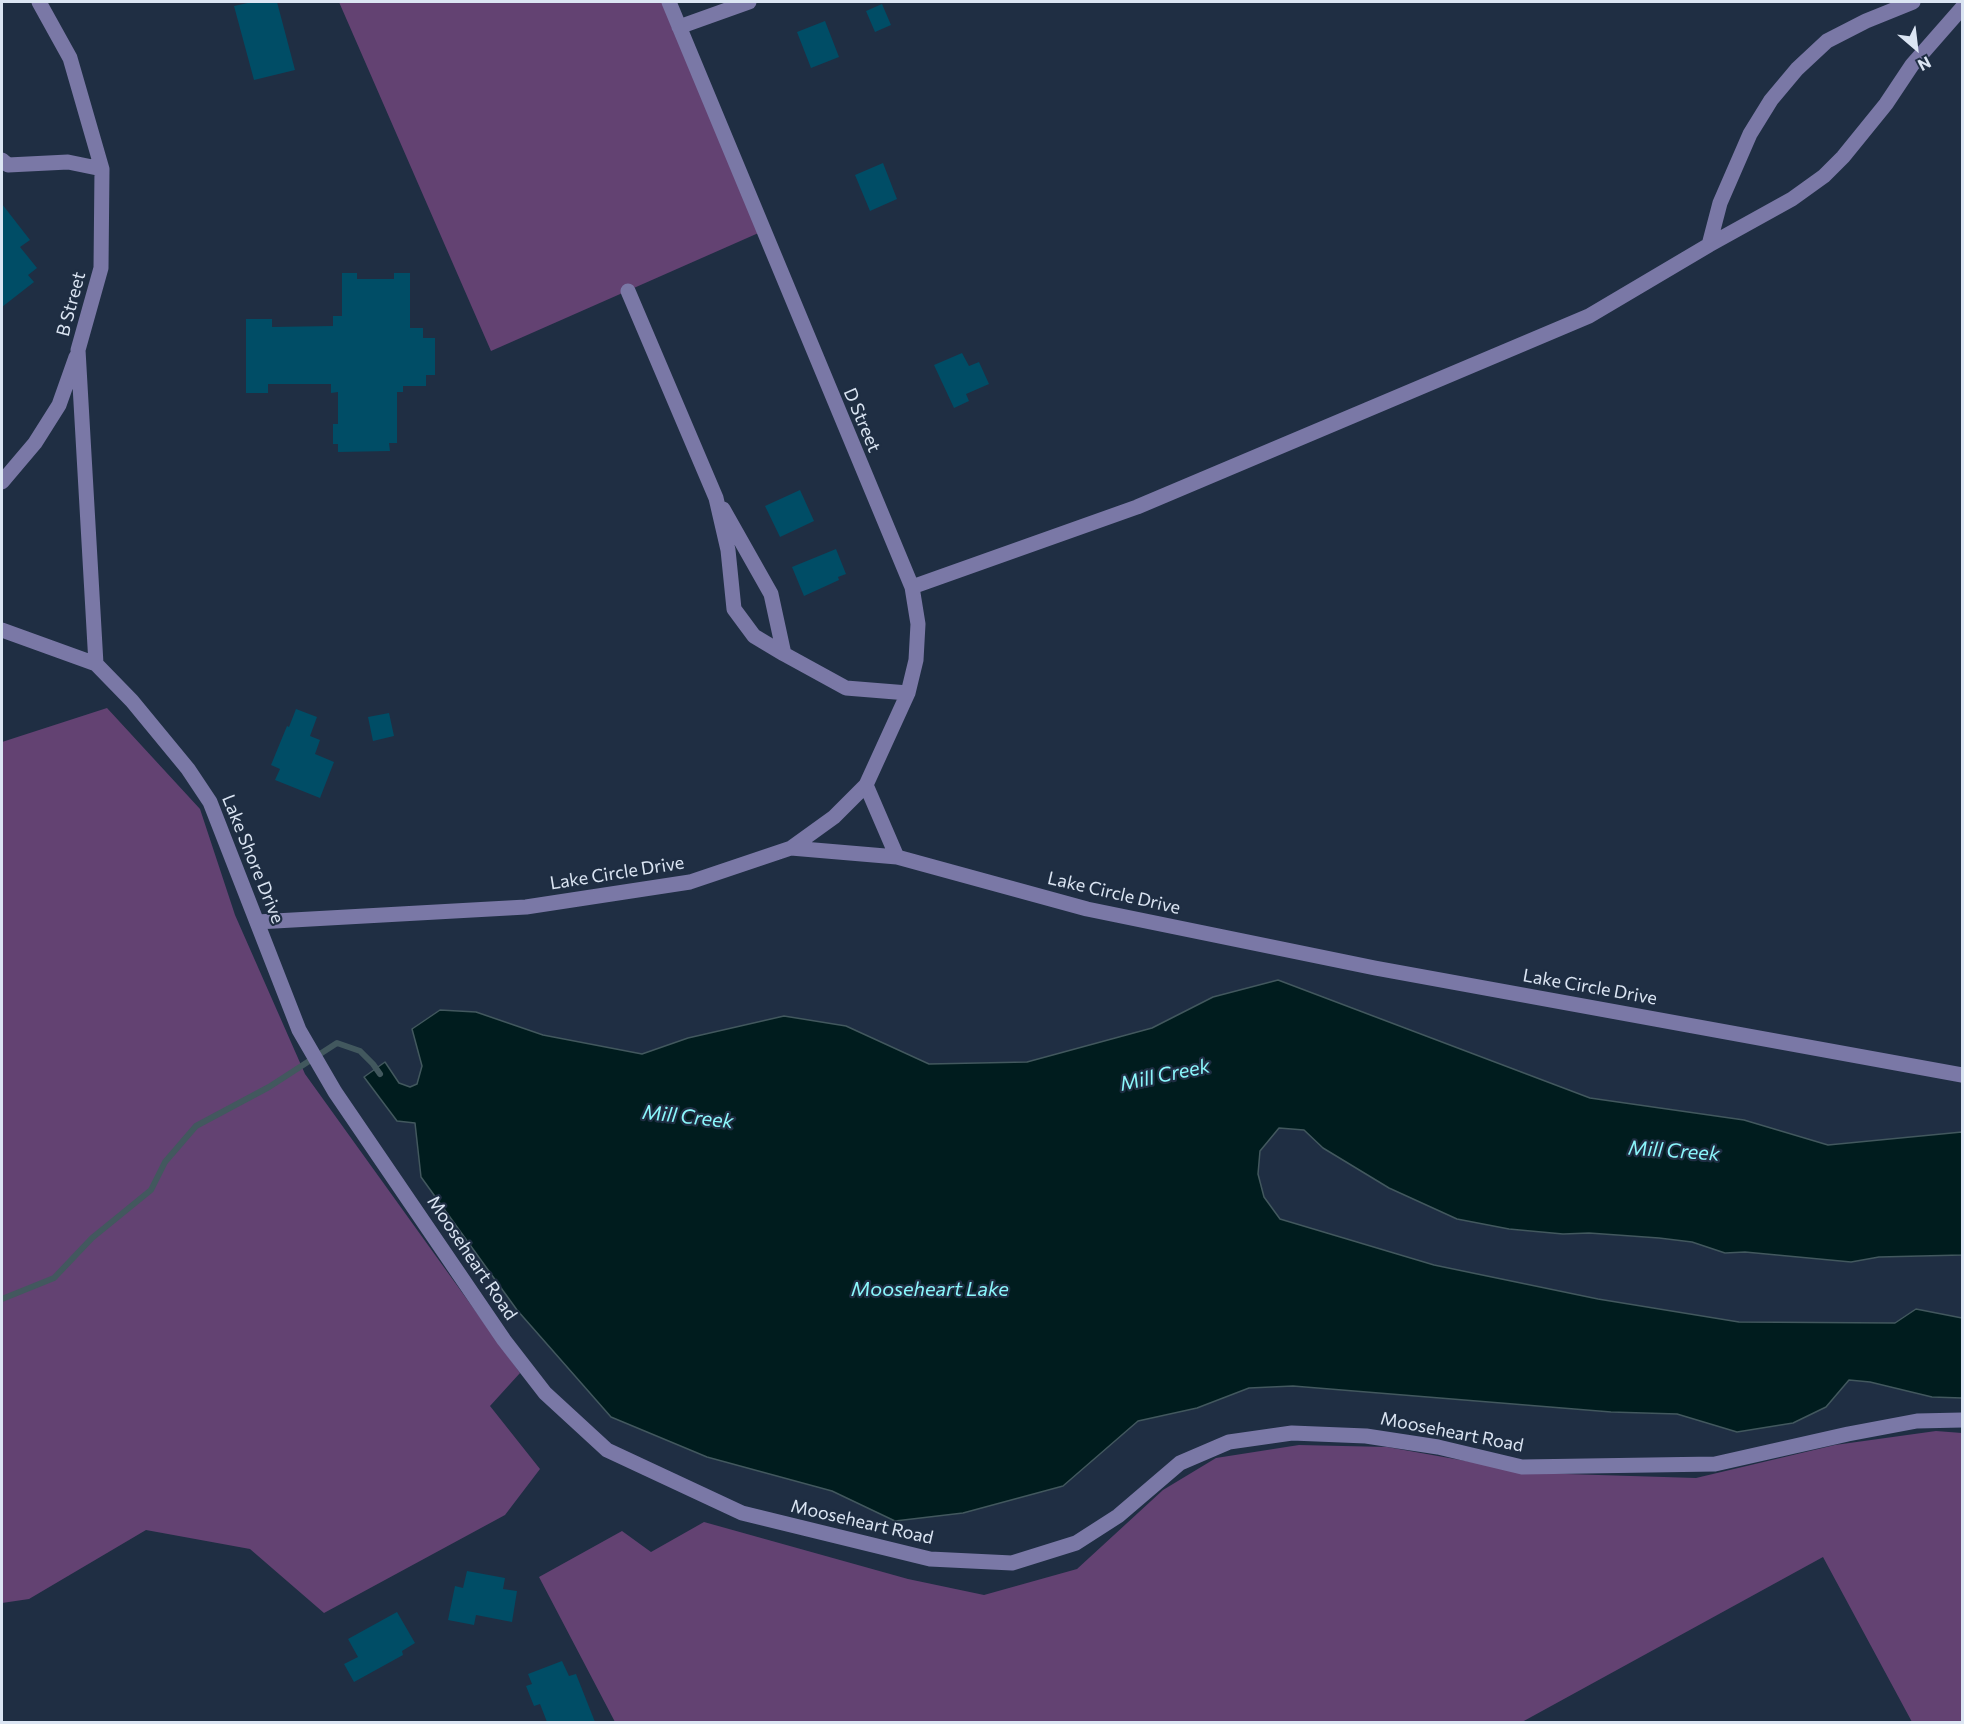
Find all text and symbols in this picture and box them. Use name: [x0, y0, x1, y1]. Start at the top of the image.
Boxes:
north arrow: [1886, 18, 1946, 78]
text: N: [1915, 53, 1934, 76]
street label: B Street: [52, 269, 90, 339]
street label: D Street: [839, 385, 885, 455]
street label: Lake Shore Drive: [217, 791, 289, 927]
street label: Lake Circle Drive: [548, 852, 686, 894]
street label: Lake Circle Drive: [1045, 867, 1183, 919]
street label: Lake Circle Drive: [1521, 965, 1659, 1009]
water label: Mill Creek: [1118, 1054, 1212, 1096]
water label: Mill Creek: [641, 1100, 735, 1134]
water label: Mill Creek: [1627, 1136, 1721, 1166]
street label: Mooseheart Road: [422, 1192, 522, 1324]
water label: Mooseheart Lake: [851, 1277, 1009, 1301]
street label: Mooseheart Road: [1379, 1408, 1525, 1456]
street label: Mooseheart Road: [789, 1495, 935, 1549]

